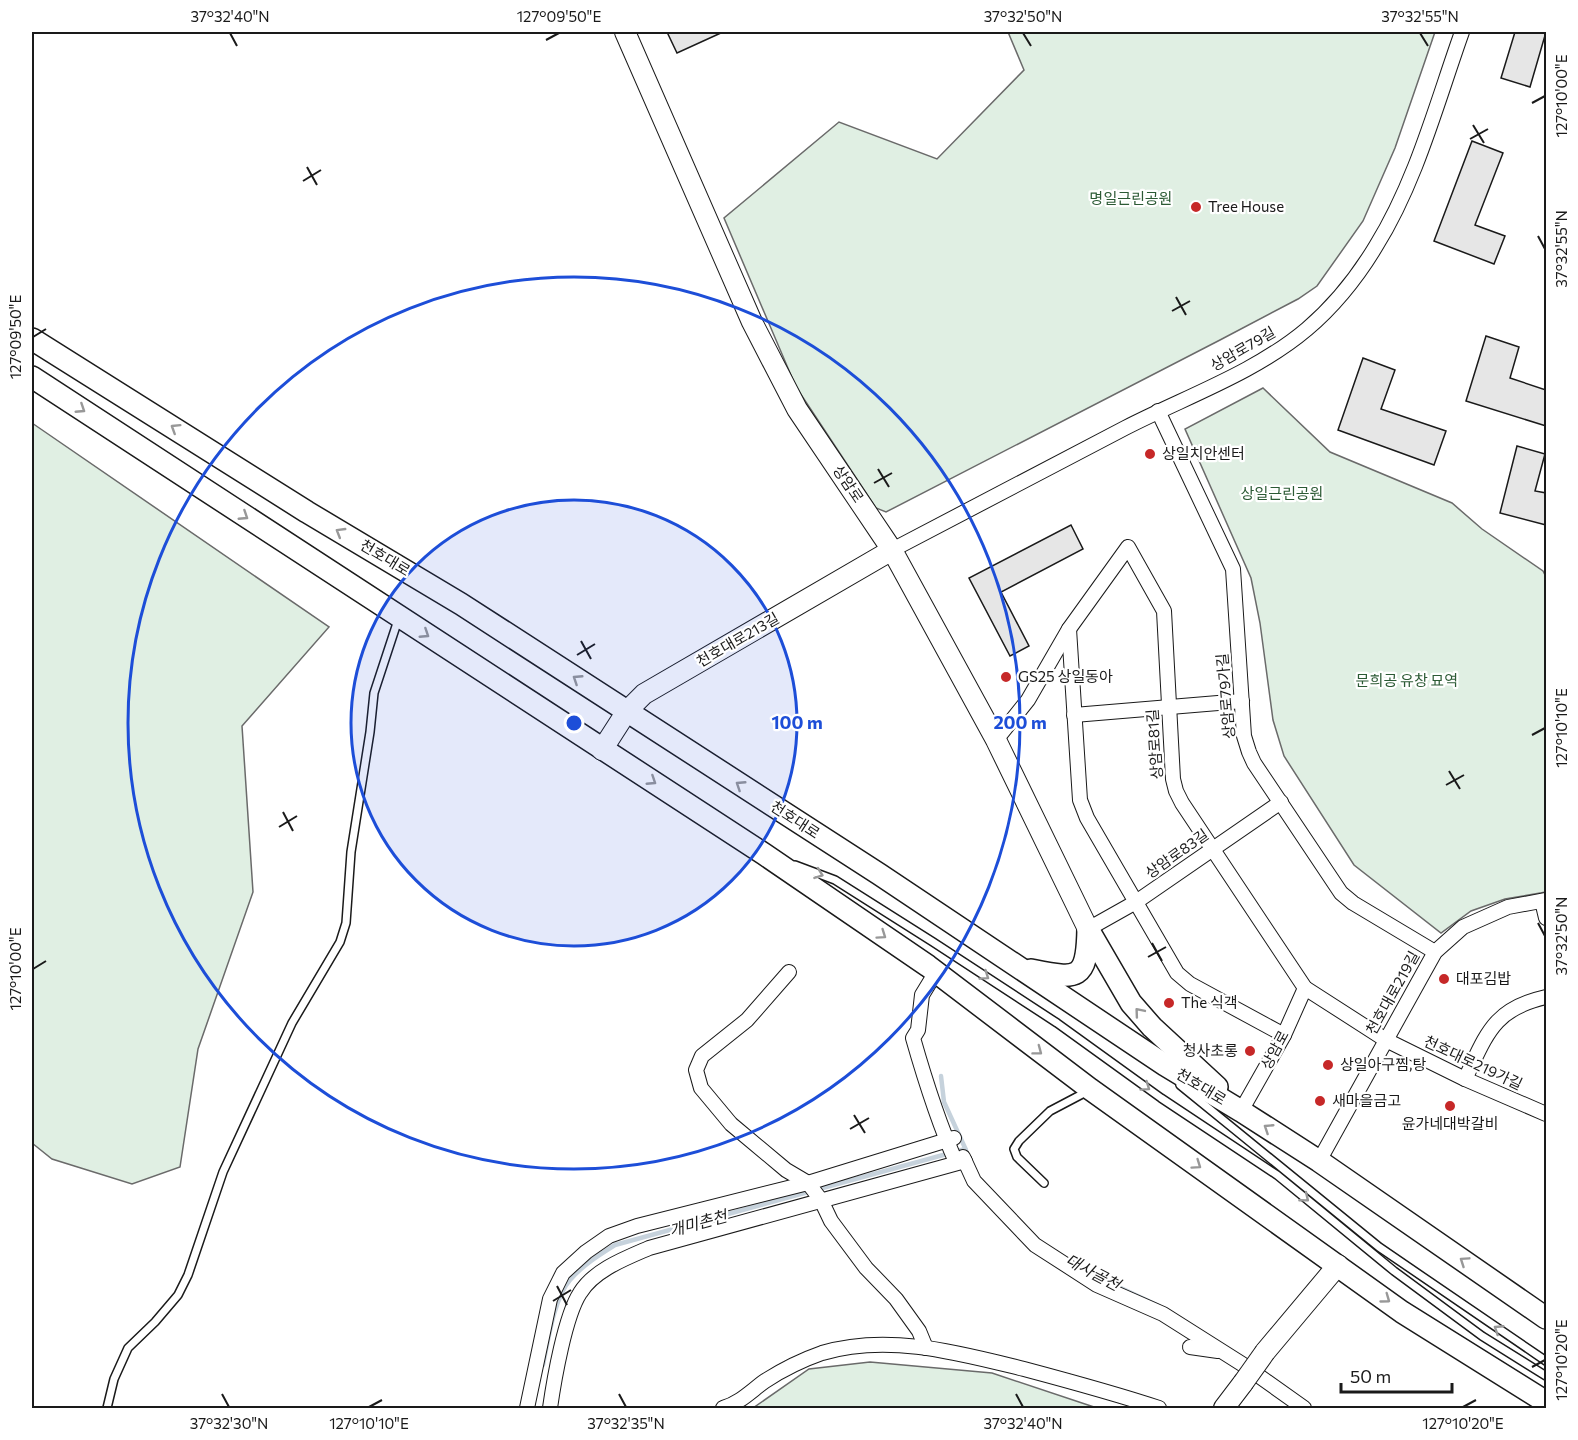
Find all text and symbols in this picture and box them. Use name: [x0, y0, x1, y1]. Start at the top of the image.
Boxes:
text: 37°32'40"N: [190, 7, 270, 25]
text: 127°09'50"E: [517, 7, 601, 25]
text: 37°32'50"N: [984, 7, 1062, 25]
text: 37°32'55"N: [1381, 7, 1459, 25]
text: 127°10'00"E: [1552, 54, 1570, 138]
park label: 명일근린공원: [1090, 189, 1172, 207]
place label: Tree House: [1208, 197, 1284, 215]
marker: Tree House: [1189, 200, 1203, 214]
text: 37°32'55"N: [1552, 210, 1570, 288]
text: 127°09'50"E: [6, 295, 24, 379]
street label: 상암로79길: [1207, 322, 1278, 374]
one-way arrow: [74, 402, 85, 413]
one-way arrow: [171, 424, 182, 435]
place label: 상일치안센터: [1162, 444, 1245, 462]
marker: 상일치안센터: [1143, 447, 1157, 461]
street label: 상암로: [830, 461, 868, 506]
park label: 상일근린공원: [1241, 484, 1323, 502]
one-way arrow: [237, 509, 248, 520]
one-way arrow: [336, 528, 346, 539]
street label: 천호대로: [357, 535, 414, 579]
street label: 천호대로213길: [693, 608, 782, 670]
one-way arrow: [419, 626, 429, 638]
street label: 상암로79가길: [1212, 652, 1238, 740]
place label: GS25 상일동아: [1018, 667, 1113, 685]
marker: GS25 상일동아: [999, 670, 1013, 684]
park label: 문희공 유창 묘역: [1356, 671, 1458, 689]
one-way arrow: [573, 675, 584, 686]
text: 127°10'10"E: [1552, 688, 1570, 768]
street label: 상암로81길: [1143, 708, 1165, 780]
text: 100 m: [771, 711, 823, 733]
text: 200 m: [993, 711, 1047, 733]
centre of rings: [564, 713, 584, 733]
one-way arrow: [645, 774, 656, 785]
one-way arrow: [736, 781, 747, 792]
street label: 천호대로: [767, 797, 824, 842]
street label: 상암로83길: [1141, 825, 1211, 881]
one-way arrow: [813, 867, 824, 879]
text: 37°32'50"N: [1552, 897, 1570, 975]
text: 127°10'00"E: [6, 927, 24, 1011]
one-way arrow: [875, 928, 886, 939]
street label: 천호대로219길: [1362, 948, 1423, 1037]
one-way arrow: [978, 969, 989, 980]
place label: 대포김밥: [1456, 969, 1511, 987]
marker: 대포김밥: [1437, 972, 1451, 986]
place label: The 식객: [1181, 993, 1238, 1011]
marker: The 식객: [1162, 996, 1176, 1010]
one-way arrow: [1135, 1008, 1146, 1019]
street label: 상암로: [1256, 1027, 1292, 1072]
street label: 천호대로219가길: [1421, 1031, 1526, 1093]
place label: 청사초롱: [1183, 1041, 1238, 1059]
one-way arrow: [1032, 1044, 1043, 1055]
marker: 청사초롱: [1243, 1044, 1257, 1058]
place label: 상일아구찜,탕: [1340, 1055, 1426, 1073]
marker: 상일아구찜,탕: [1321, 1058, 1335, 1072]
street label: 천호대로: [1173, 1064, 1230, 1108]
one-way arrow: [1139, 1080, 1150, 1091]
place label: 새마을금고: [1332, 1091, 1401, 1109]
marker: 새마을금고: [1313, 1094, 1327, 1108]
marker: 윤가네대박갈비: [1443, 1099, 1457, 1113]
place label: 윤가네대박갈비: [1402, 1114, 1498, 1132]
one-way arrow: [1263, 1124, 1274, 1135]
one-way arrow: [1190, 1158, 1201, 1169]
one-way arrow: [1298, 1191, 1309, 1202]
water label: 개미촌천: [667, 1205, 731, 1239]
water label: 대사골천: [1063, 1249, 1126, 1295]
one-way arrow: [1459, 1257, 1470, 1268]
one-way arrow: [1379, 1292, 1390, 1303]
text: 127°10'20"E: [1552, 1319, 1570, 1401]
one-way arrow: [1493, 1325, 1504, 1336]
scale bar: [1341, 1356, 1452, 1394]
text: 50 m: [1350, 1365, 1391, 1387]
text: 37°32'30"N: [190, 1414, 268, 1432]
text: 127°10'10"E: [329, 1414, 409, 1432]
text: 37°32'35"N: [587, 1414, 665, 1432]
text: 37°32'40"N: [983, 1414, 1063, 1432]
text: 127°10'20"E: [1422, 1414, 1504, 1432]

